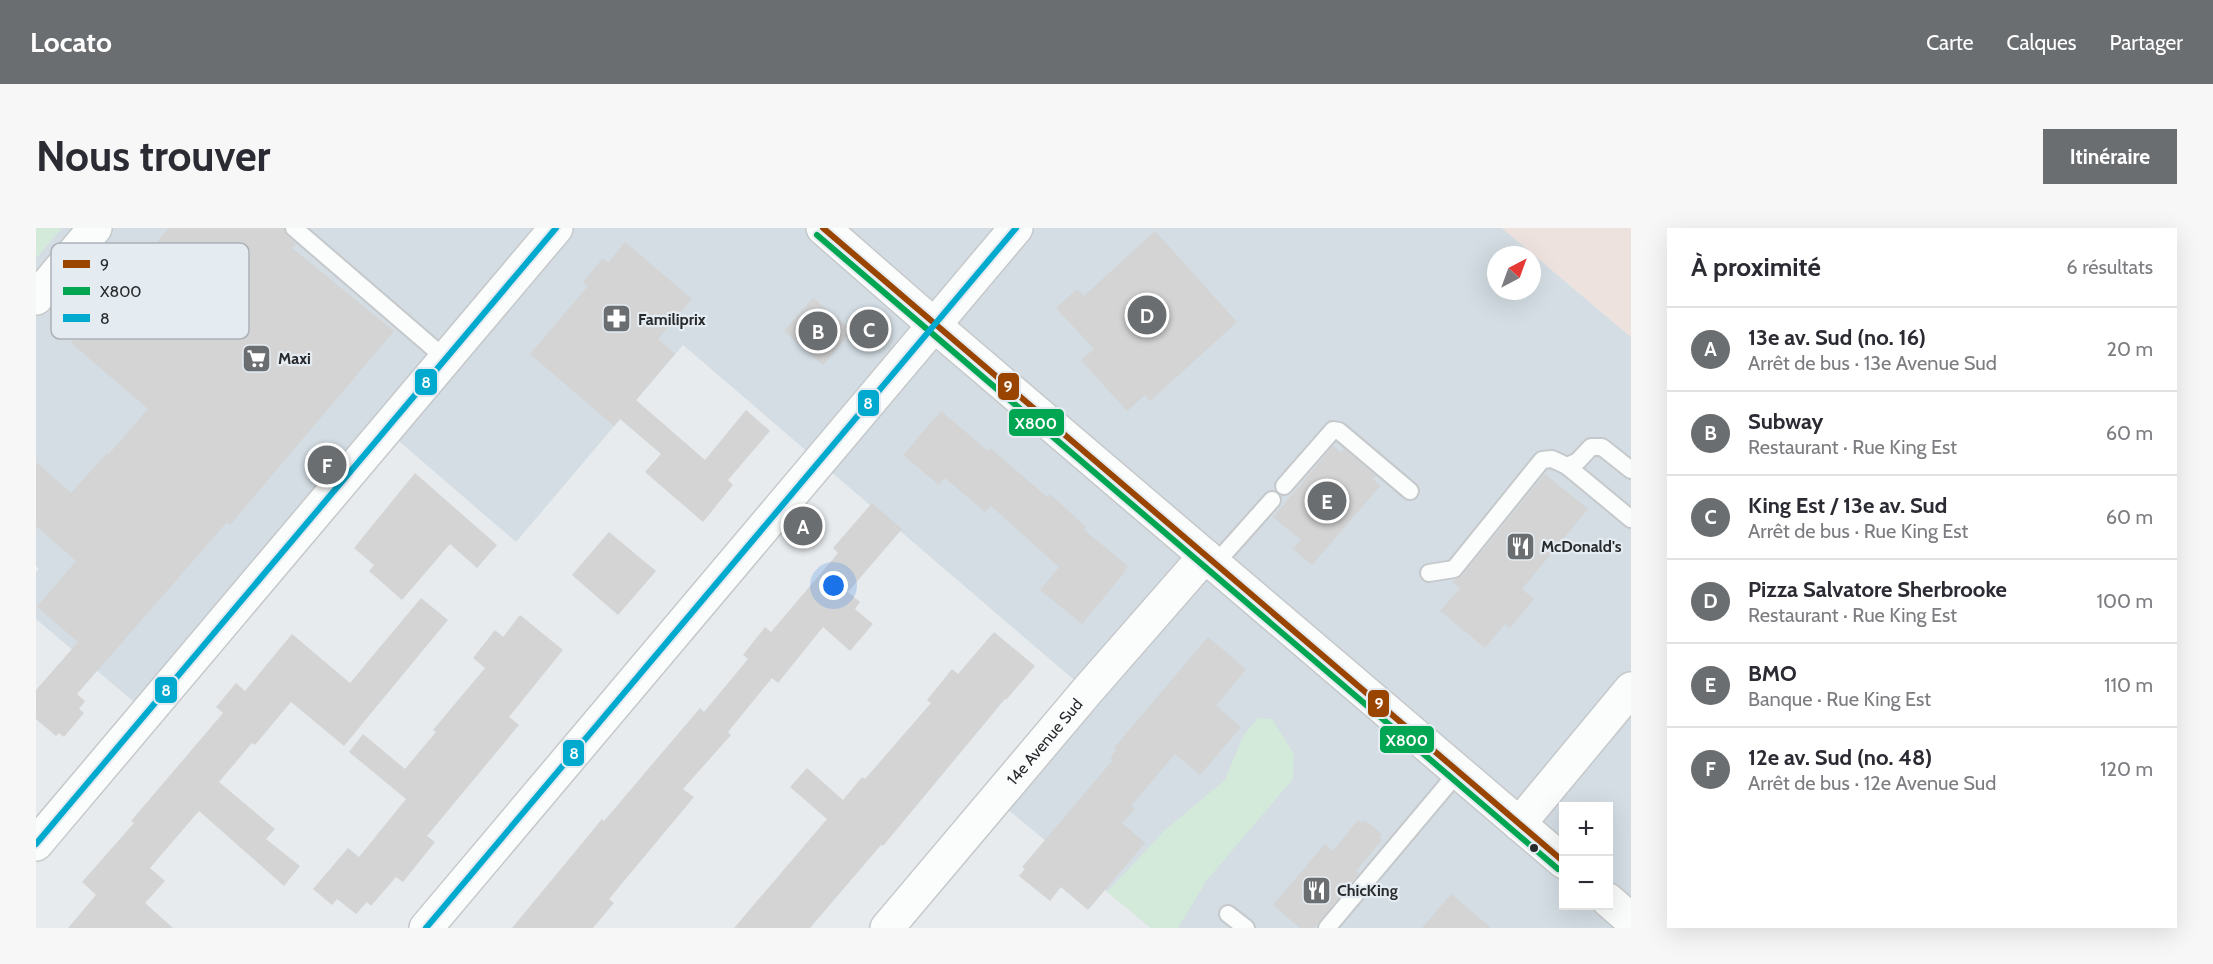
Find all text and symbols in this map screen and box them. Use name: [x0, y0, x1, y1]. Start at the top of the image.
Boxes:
text: Locato: [30, 25, 112, 59]
text: Carte: [1926, 30, 1974, 55]
text: Calques: [2007, 30, 2077, 55]
text: Partager: [2110, 30, 2183, 55]
button: Itinéraire: [2043, 129, 2177, 184]
text: Nous trouver: [36, 130, 270, 182]
legend: [51, 243, 249, 339]
north arrow: [1487, 246, 1541, 300]
text: À proximité: [1691, 251, 1821, 283]
text: 9: [100, 255, 109, 274]
text: 6 résultats: [2066, 255, 2153, 279]
text: X800: [100, 282, 142, 301]
pin: D: [1128, 292, 1166, 338]
pharmacy icon: Familiprix: [601, 303, 633, 335]
pin: C: [850, 306, 888, 352]
pin: B: [798, 308, 838, 354]
text: 8: [100, 309, 110, 328]
place label: Familiprix: [638, 310, 706, 329]
text: 13e av. Sud (no. 16): [1748, 324, 1926, 351]
text: A: [1704, 337, 1717, 361]
text: 20 m: [2107, 337, 2153, 361]
supermarket icon: Maxi: [241, 342, 273, 374]
place label: Maxi: [278, 349, 311, 368]
text: Arrêt de bus · 13e Avenue Sud: [1748, 351, 1997, 375]
line badge: 8: [414, 368, 438, 396]
line badge: 9: [997, 372, 1020, 401]
text: 8: [421, 373, 431, 392]
text: 9: [1004, 377, 1013, 396]
line badge: 8: [857, 389, 880, 417]
text: 8: [863, 394, 873, 413]
line badge: X800: [1008, 408, 1065, 437]
text: Subway: [1748, 408, 1823, 435]
text: X800: [1014, 414, 1057, 433]
text: B: [1704, 421, 1717, 445]
text: 60 m: [2106, 421, 2153, 445]
text: Restaurant · Rue King Est: [1748, 435, 1957, 459]
pin: F: [308, 442, 346, 488]
pin: E: [1308, 478, 1346, 524]
text: King Est / 13e av. Sud: [1748, 492, 1947, 519]
pin: A: [784, 504, 822, 548]
text: C: [1704, 505, 1717, 529]
text: 60 m: [2106, 505, 2153, 529]
text: Arrêt de bus · Rue King Est: [1748, 519, 1968, 543]
restaurant icon: McDonald's: [1504, 530, 1536, 562]
place label: McDonald's: [1541, 537, 1622, 556]
your location: [819, 571, 848, 600]
text: Pizza Salvatore Sherbrooke: [1748, 576, 2007, 603]
text: D: [1703, 589, 1718, 613]
text: 100 m: [2097, 589, 2153, 613]
text: Restaurant · Rue King Est: [1748, 603, 1957, 627]
text: BMO: [1748, 660, 1797, 687]
text: E: [1705, 673, 1716, 697]
text: 110 m: [2104, 673, 2153, 697]
line badge: 8: [154, 676, 178, 704]
text: 8: [161, 681, 171, 700]
text: Banque · Rue King Est: [1748, 687, 1931, 711]
line badge: 9: [1367, 689, 1390, 718]
text: 9: [1375, 694, 1384, 713]
street label: 14e Avenue Sud: [1003, 695, 1087, 789]
line badge: X800: [1379, 725, 1435, 754]
text: X800: [1385, 731, 1428, 750]
line badge: 8: [562, 739, 585, 767]
text: 8: [569, 744, 579, 763]
text: 12e av. Sud (no. 48): [1748, 744, 1932, 771]
text: F: [1705, 757, 1716, 781]
text: 120 m: [2100, 757, 2153, 781]
text: Arrêt de bus · 12e Avenue Sud: [1748, 771, 1996, 795]
map controls: [1559, 802, 1613, 910]
button: +: [1559, 802, 1613, 856]
unlabelled marker: [1528, 842, 1540, 854]
button: −: [1559, 856, 1613, 910]
restaurant icon: ChicKing: [1300, 874, 1332, 906]
place label: ChicKing: [1337, 881, 1398, 900]

